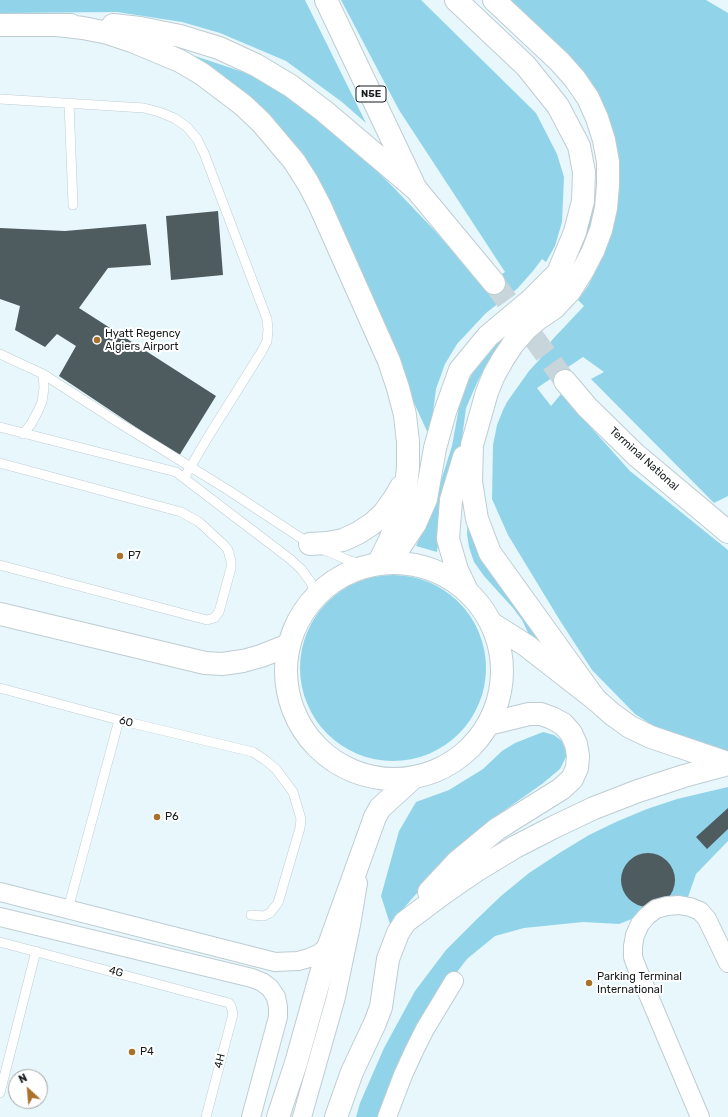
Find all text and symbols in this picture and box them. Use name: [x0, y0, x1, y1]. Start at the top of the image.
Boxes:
road number: N5E: [356, 86, 386, 102]
place label: Hyatt Regency Algiers Airport: [105, 327, 181, 353]
marker: Hyatt Regency Algiers Airport: [92, 335, 102, 345]
street label: Terminal National: [607, 424, 681, 494]
place label: P7: [128, 549, 141, 563]
marker: P7: [115, 551, 125, 561]
street label: 6O: [118, 714, 134, 730]
place label: P6: [165, 810, 179, 824]
marker: P6: [152, 812, 162, 822]
street label: 4G: [107, 964, 125, 980]
place label: Parking Terminal International: [597, 970, 682, 996]
marker: Parking Terminal International: [584, 978, 594, 988]
place label: P4: [140, 1045, 154, 1059]
marker: P4: [127, 1047, 137, 1057]
street label: 4H: [212, 1052, 228, 1070]
north arrow: [8, 1069, 48, 1109]
text: N: [17, 1071, 29, 1086]

